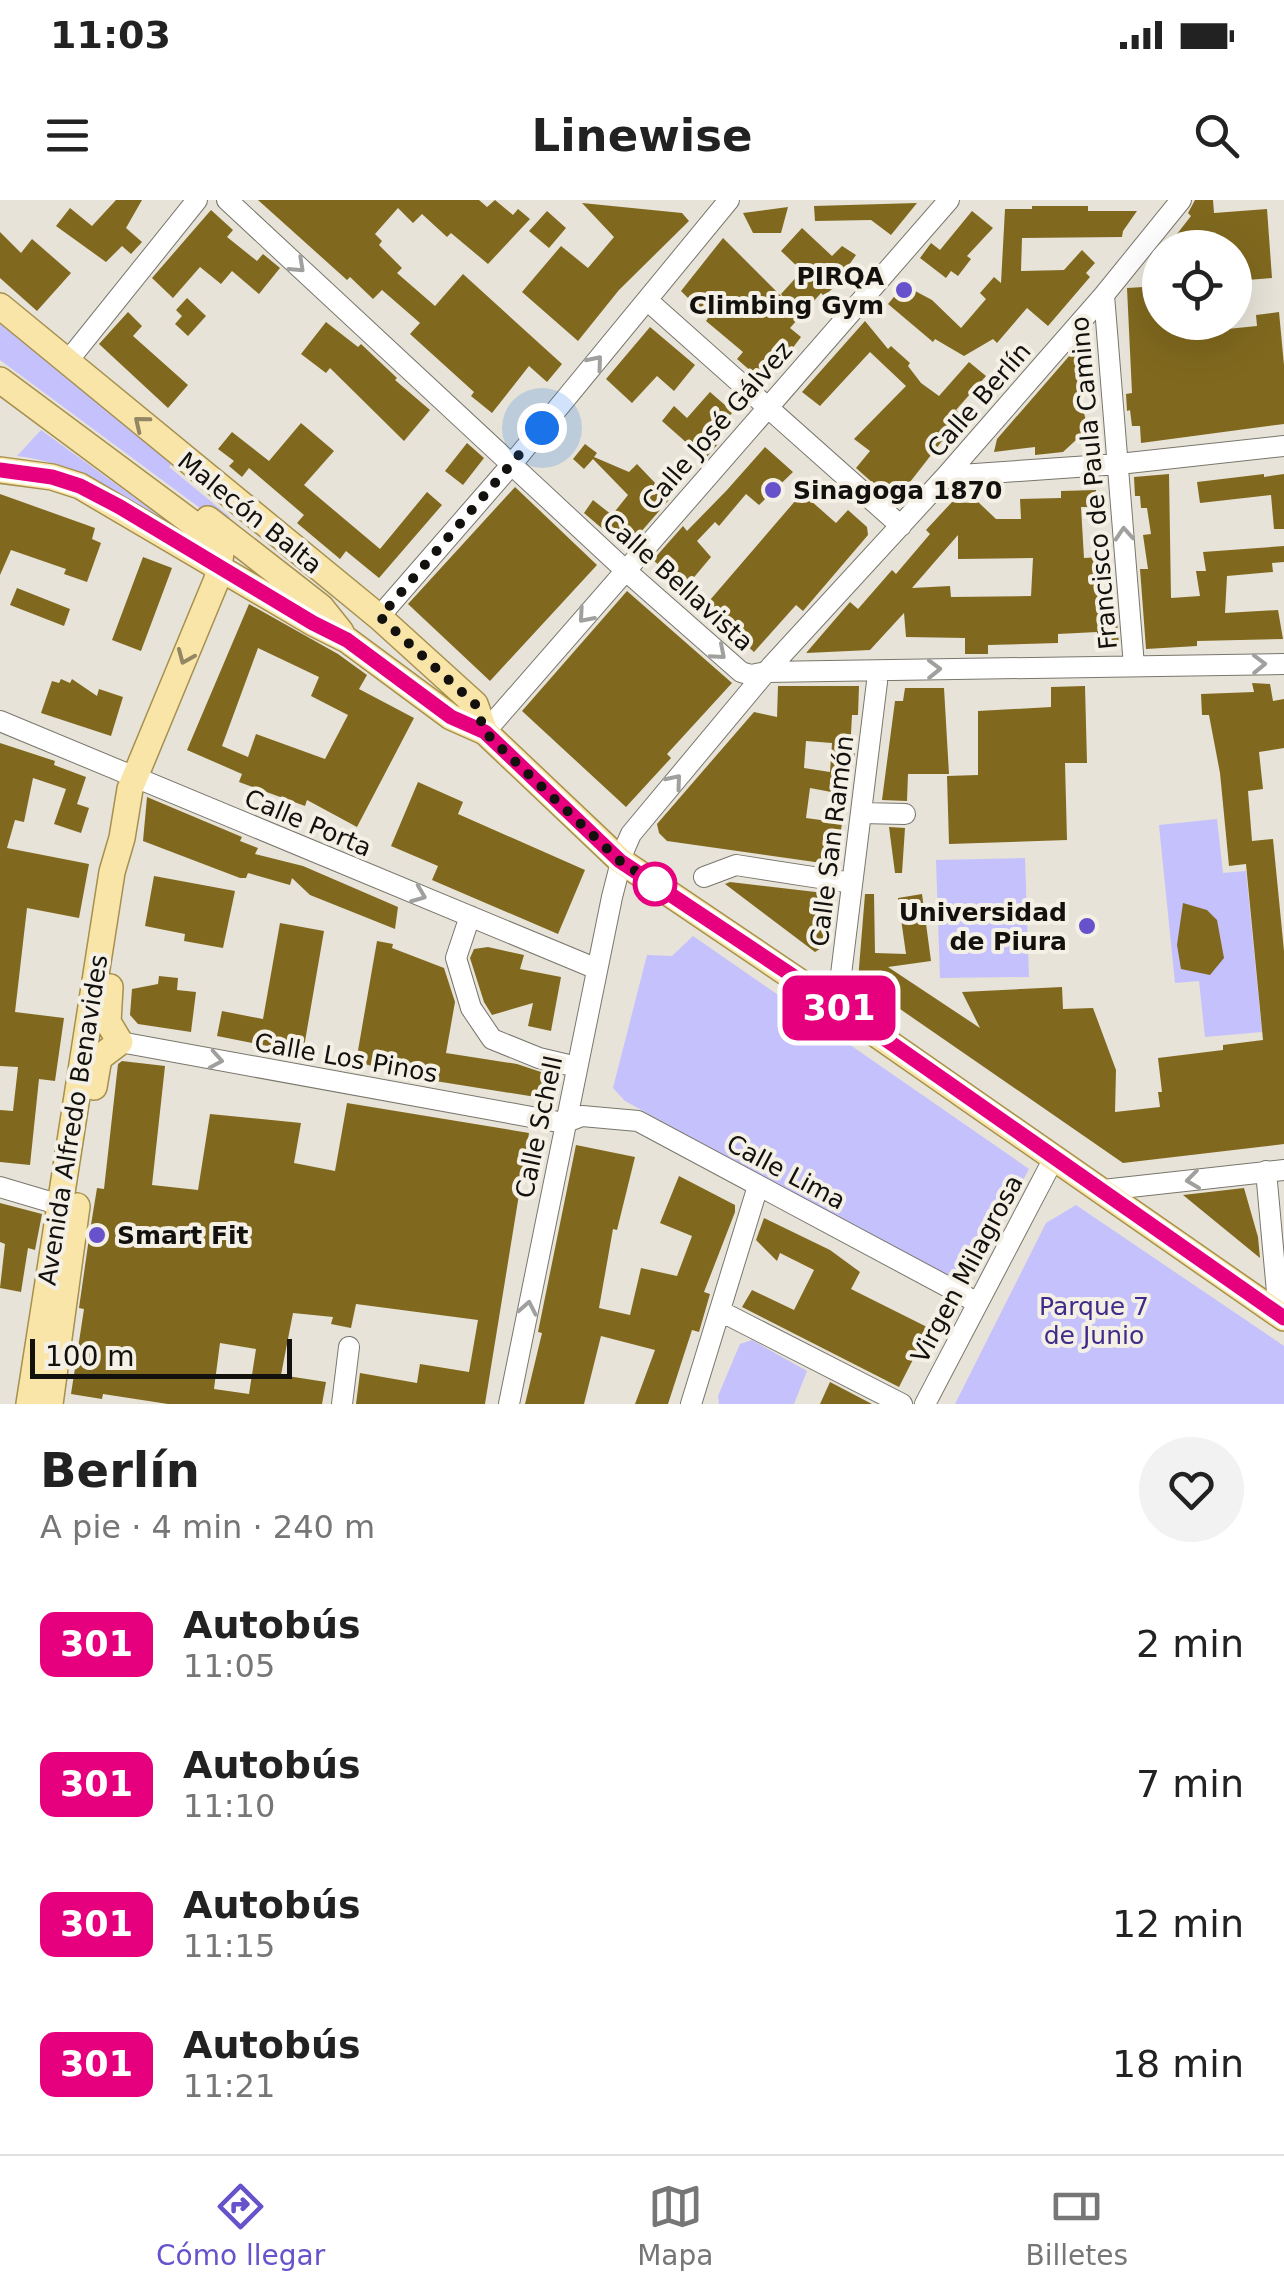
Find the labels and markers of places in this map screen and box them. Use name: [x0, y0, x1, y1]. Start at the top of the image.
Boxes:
place label: PIRQA Climbing Gym: [689, 262, 885, 320]
marker: PIRQA Climbing Gym: [893, 279, 915, 301]
place label: Sinagoga 1870: [793, 476, 1002, 505]
marker: Sinagoga 1870: [762, 479, 784, 501]
unlabelled marker: [634, 863, 676, 905]
place label: Universidad de Piura: [899, 898, 1067, 956]
marker: Universidad de Piura: [1076, 915, 1098, 937]
place label: Smart Fit: [117, 1221, 249, 1250]
marker: Smart Fit: [86, 1224, 108, 1246]

